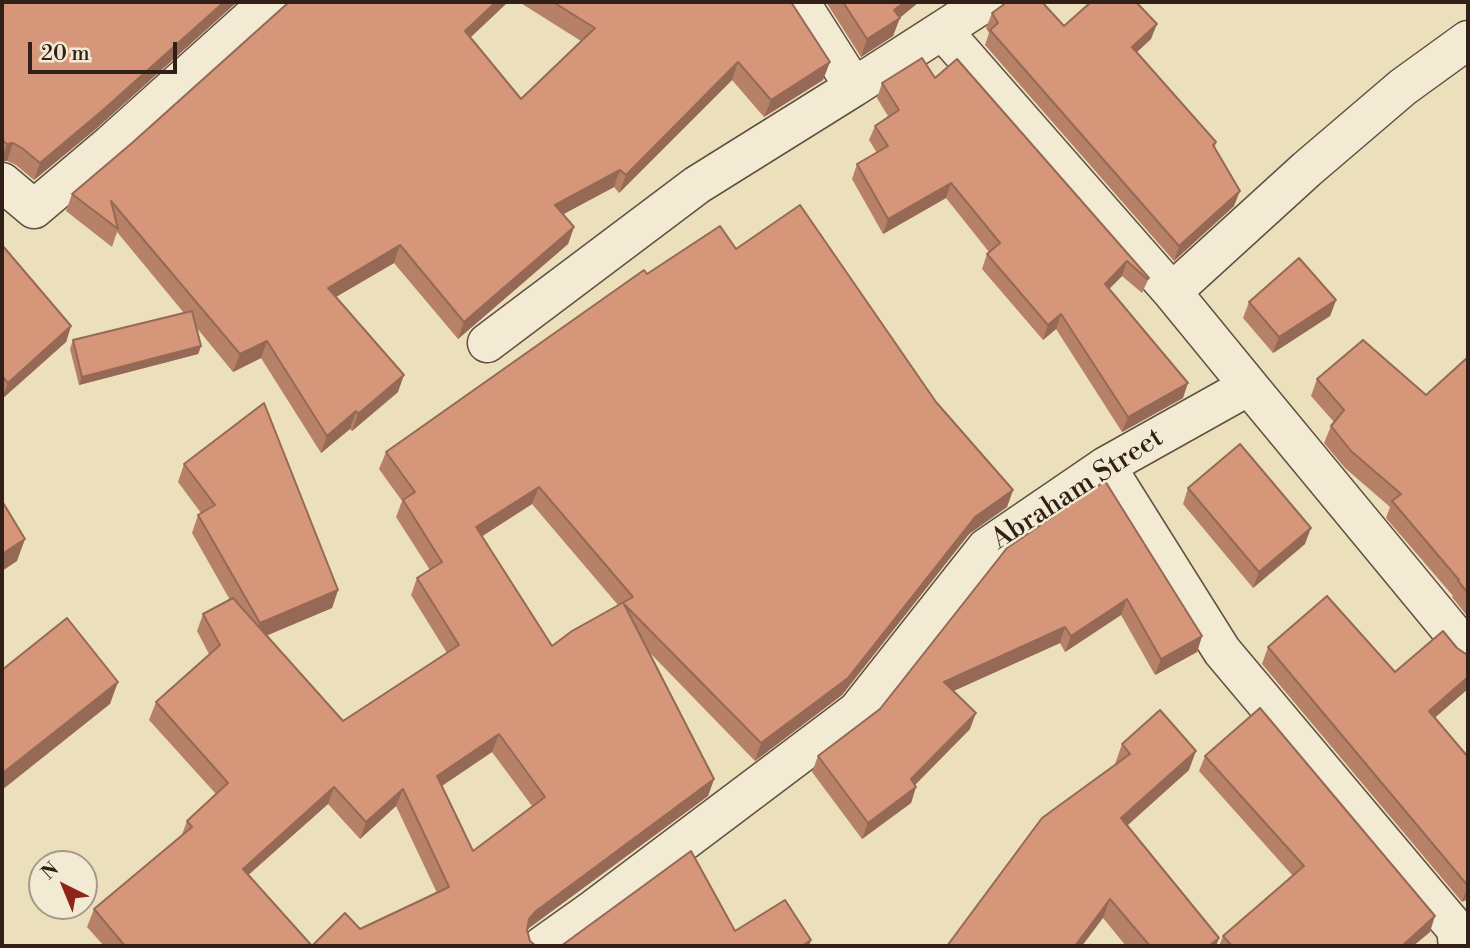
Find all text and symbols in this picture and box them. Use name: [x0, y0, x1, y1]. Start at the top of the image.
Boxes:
scale bar: [32, 28, 180, 72]
text: 20 m: [41, 41, 90, 67]
street label: Abraham Street: [986, 422, 1170, 558]
north arrow: [28, 850, 98, 920]
text: N: [36, 857, 64, 885]

